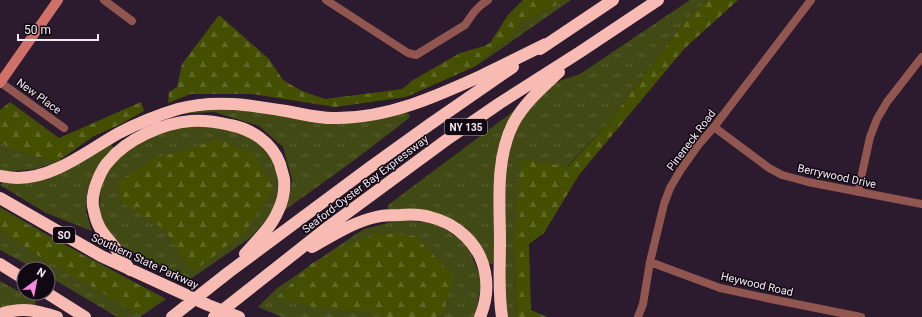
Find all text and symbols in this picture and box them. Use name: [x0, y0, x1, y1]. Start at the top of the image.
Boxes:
scale bar: [18, 16, 98, 42]
text: 50 m: [24, 23, 51, 37]
street label: New Place: [14, 76, 64, 117]
street label: Pineneck Road: [664, 107, 718, 173]
road number: NY 135: [445, 119, 487, 135]
street label: Seaford-Oyster Bay Expressway: [300, 132, 432, 236]
street label: Berrywood Drive: [796, 162, 877, 191]
road number: SO: [53, 227, 75, 243]
street label: Southern State Parkway: [89, 231, 201, 292]
north arrow: [16, 261, 56, 301]
text: N: [34, 265, 48, 281]
street label: Heywood Road: [719, 270, 794, 299]

